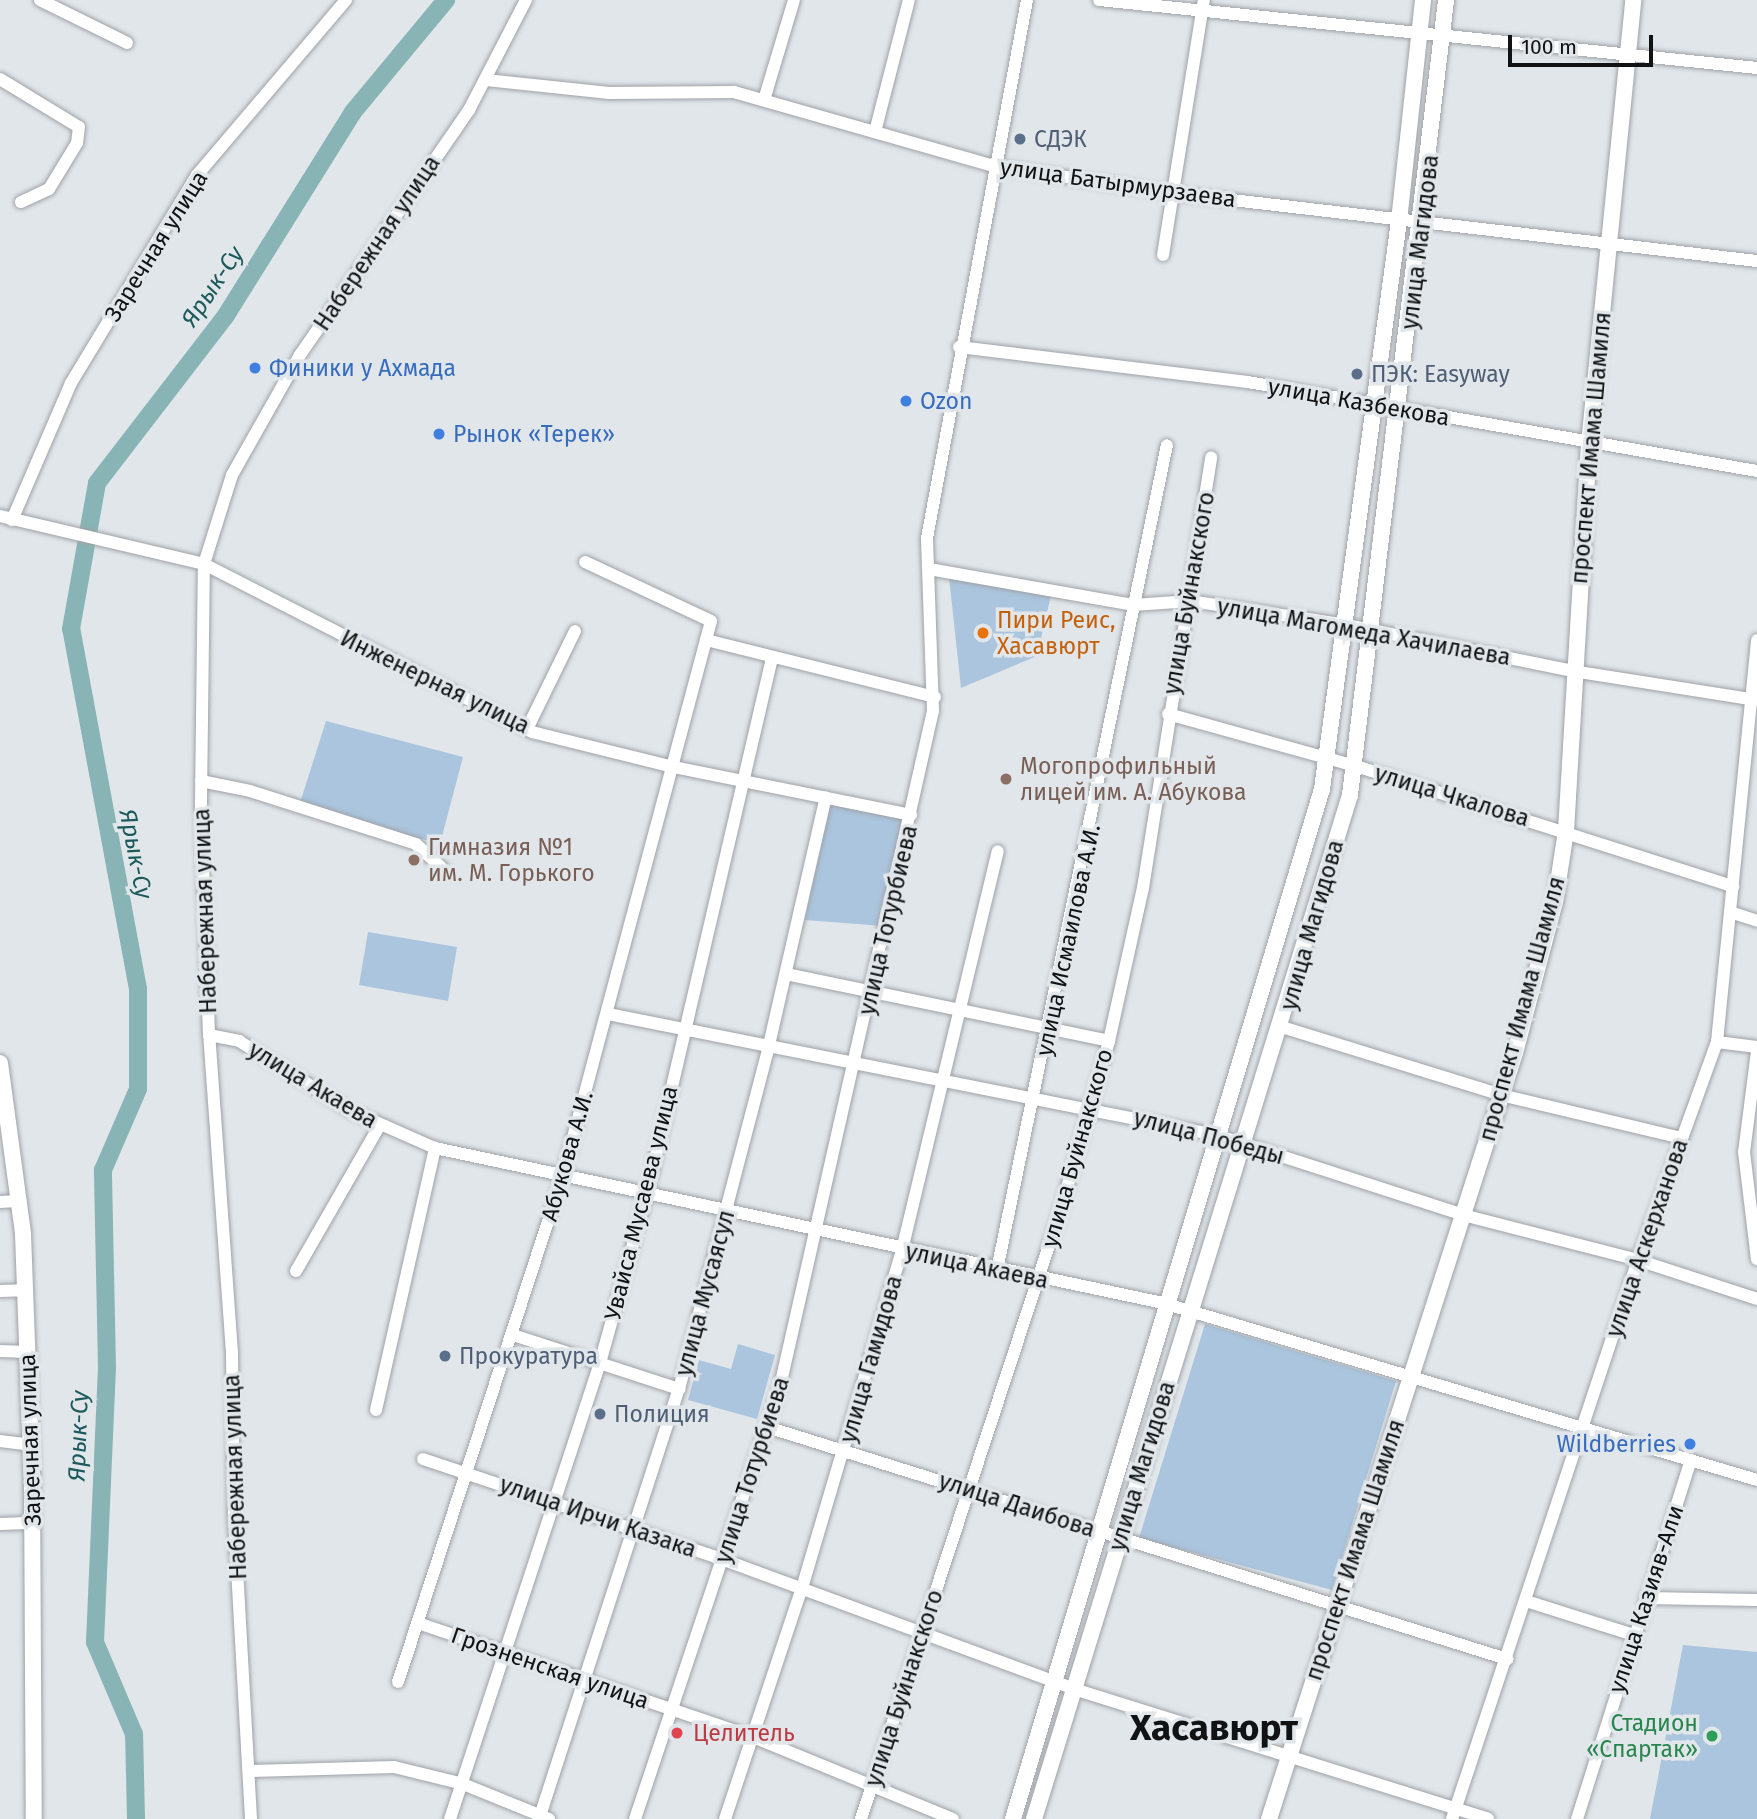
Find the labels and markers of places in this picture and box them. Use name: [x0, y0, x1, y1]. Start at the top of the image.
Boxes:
place label: СДЭК: [1034, 125, 1087, 153]
marker: СДЭК: [1012, 131, 1028, 147]
place label: Финики у Ахмада: [269, 354, 456, 382]
marker: Финики у Ахмада: [247, 360, 263, 376]
place label: ПЭК: Easyway: [1371, 360, 1510, 388]
marker: ПЭК: Easyway: [1349, 366, 1365, 382]
place label: Ozon: [920, 387, 972, 415]
marker: Ozon: [898, 393, 914, 409]
place label: Рынок «Терек»: [453, 420, 615, 448]
marker: Рынок «Терек»: [431, 426, 447, 442]
place label: Пири Реис, Хасавюрт: [997, 606, 1116, 660]
marker: Пири Реис, Хасавюрт: [975, 625, 991, 641]
place label: Могопрофильный лицей им. А. Абукова: [1020, 752, 1247, 806]
marker: Могопрофильный лицей им. А. Абукова: [998, 771, 1014, 787]
place label: Гимназия №1 им. М. Горького: [428, 833, 595, 887]
marker: Гимназия №1 им. М. Горького: [406, 852, 422, 868]
place label: Прокуратура: [459, 1342, 598, 1370]
marker: Прокуратура: [437, 1348, 453, 1364]
place label: Полиция: [614, 1400, 710, 1428]
marker: Полиция: [592, 1406, 608, 1422]
place label: Wildberries: [1556, 1430, 1676, 1458]
marker: Wildberries: [1682, 1436, 1698, 1452]
place label: Стадион «Спартак»: [1586, 1709, 1698, 1763]
place label: Целитель: [693, 1719, 795, 1747]
marker: Целитель: [667, 1723, 687, 1743]
marker: Стадион «Спартак»: [1704, 1728, 1720, 1744]

